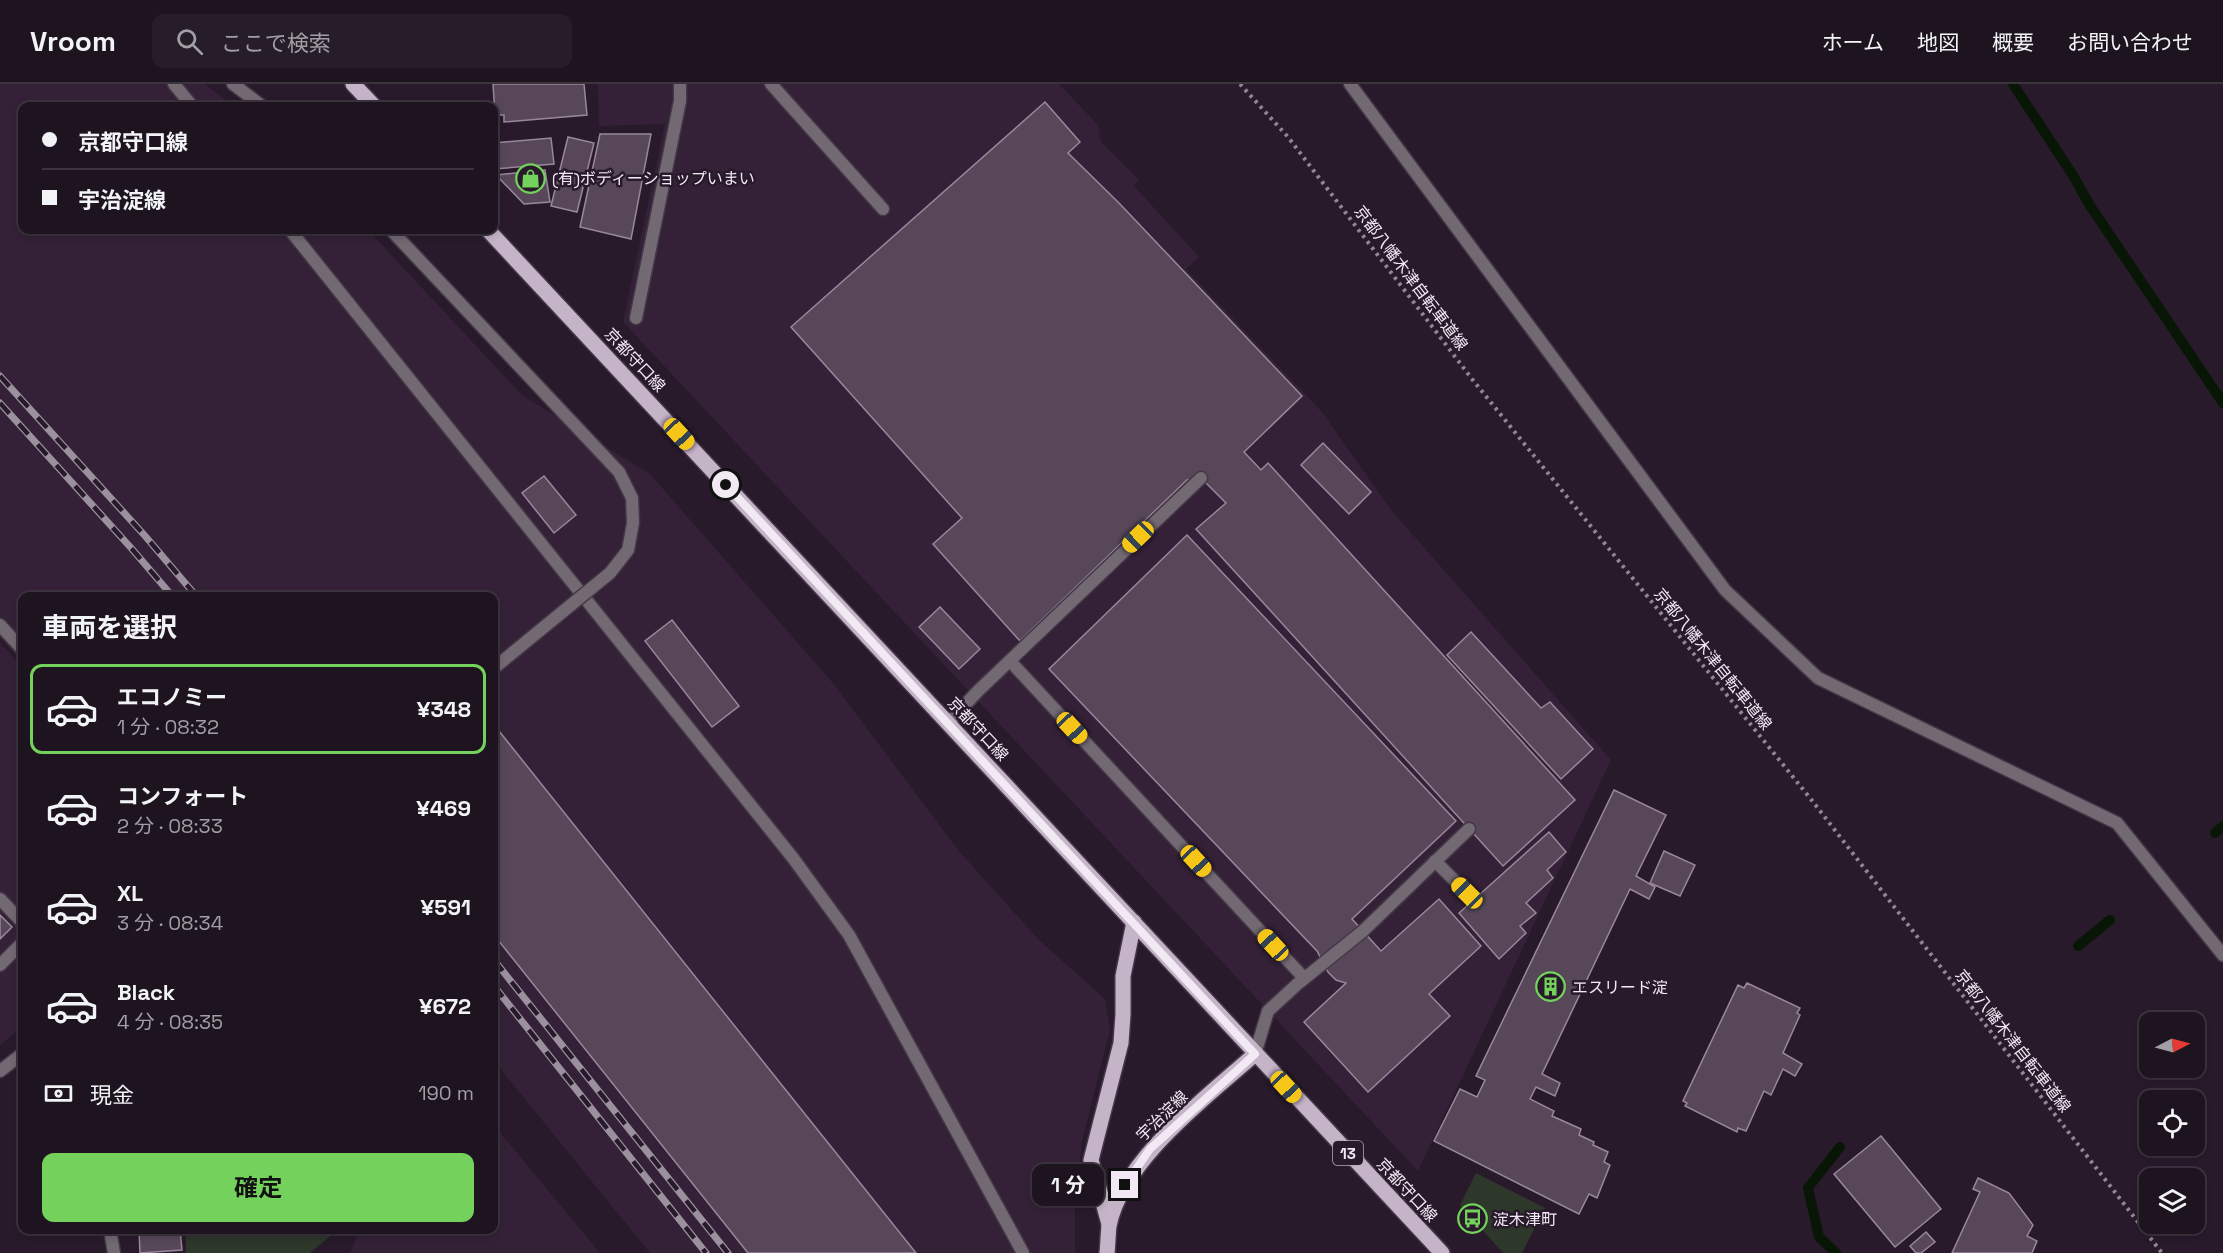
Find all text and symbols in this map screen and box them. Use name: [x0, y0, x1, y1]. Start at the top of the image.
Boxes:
search box: [152, 14, 572, 68]
text: Vroom: [30, 23, 116, 59]
icon: search: [173, 25, 206, 58]
text: ここで検索: [221, 29, 331, 57]
text: ホーム: [1822, 29, 1884, 56]
text: 地図: [1917, 29, 1959, 56]
text: 概要: [1992, 29, 2034, 56]
text: お問い合わせ: [2067, 29, 2193, 56]
text: 京都守口線: [78, 128, 188, 156]
shop icon: (有)ボディーショップいまい: [515, 162, 547, 194]
place label: (有)ボディーショップいまい: [552, 168, 755, 189]
text: 宇治淀線: [78, 186, 166, 214]
street label: 京都八幡木津自転車道線: [1350, 201, 1472, 355]
street label: 京都守口線: [600, 324, 670, 396]
car: [660, 415, 698, 453]
route start: [712, 471, 739, 498]
car: [1119, 518, 1157, 556]
street label: 京都八幡木津自転車道線: [1649, 584, 1777, 734]
text: 車両を選択: [42, 610, 177, 645]
icon: car: [45, 682, 99, 736]
text: エコノミー: [117, 683, 227, 711]
street label: 京都守口線: [943, 693, 1013, 765]
text: ¥348: [417, 695, 471, 723]
car: [1053, 709, 1091, 747]
text: 1 分 · 08:32: [117, 714, 219, 740]
icon: car: [45, 781, 99, 835]
text: コンフォート: [117, 782, 248, 810]
text: ¥469: [416, 794, 471, 822]
text: 2 分 · 08:33: [117, 813, 223, 839]
car: [1177, 842, 1215, 880]
car: [1448, 874, 1486, 912]
text: XL: [117, 879, 143, 907]
icon: car: [45, 880, 99, 934]
text: ¥591: [421, 893, 471, 921]
text: 3 分 · 08:34: [117, 910, 223, 936]
car: [1254, 926, 1292, 964]
street label: 京都八幡木津自転車道線: [1951, 965, 2075, 1117]
building icon: エスリード淀: [1535, 971, 1567, 1003]
place label: エスリード淀: [1572, 977, 1668, 998]
text: Black: [117, 978, 175, 1006]
icon: car: [45, 979, 99, 1033]
text: ¥672: [419, 992, 471, 1020]
text: 4 分 · 08:35: [117, 1009, 223, 1035]
north arrow: [2139, 1012, 2205, 1078]
map controls: [2139, 1012, 2205, 1234]
car: [1267, 1068, 1305, 1106]
icon: cash: [42, 1077, 75, 1110]
text: 190 m: [418, 1080, 474, 1106]
text: 現金: [90, 1081, 134, 1109]
street label: 宇治淀線: [1132, 1086, 1192, 1146]
button: locate: [2139, 1090, 2205, 1156]
road number: 13: [1333, 1141, 1363, 1165]
button: 確定: [42, 1153, 474, 1222]
street label: 京都守口線: [1372, 1154, 1442, 1226]
callout: 1 分: [1032, 1164, 1104, 1206]
button: layers: [2139, 1168, 2205, 1234]
route end: [1111, 1171, 1138, 1198]
text: 1 分: [1051, 1172, 1085, 1198]
bus stop icon: 淀木津町: [1456, 1203, 1488, 1235]
place label: 淀木津町: [1493, 1209, 1557, 1230]

